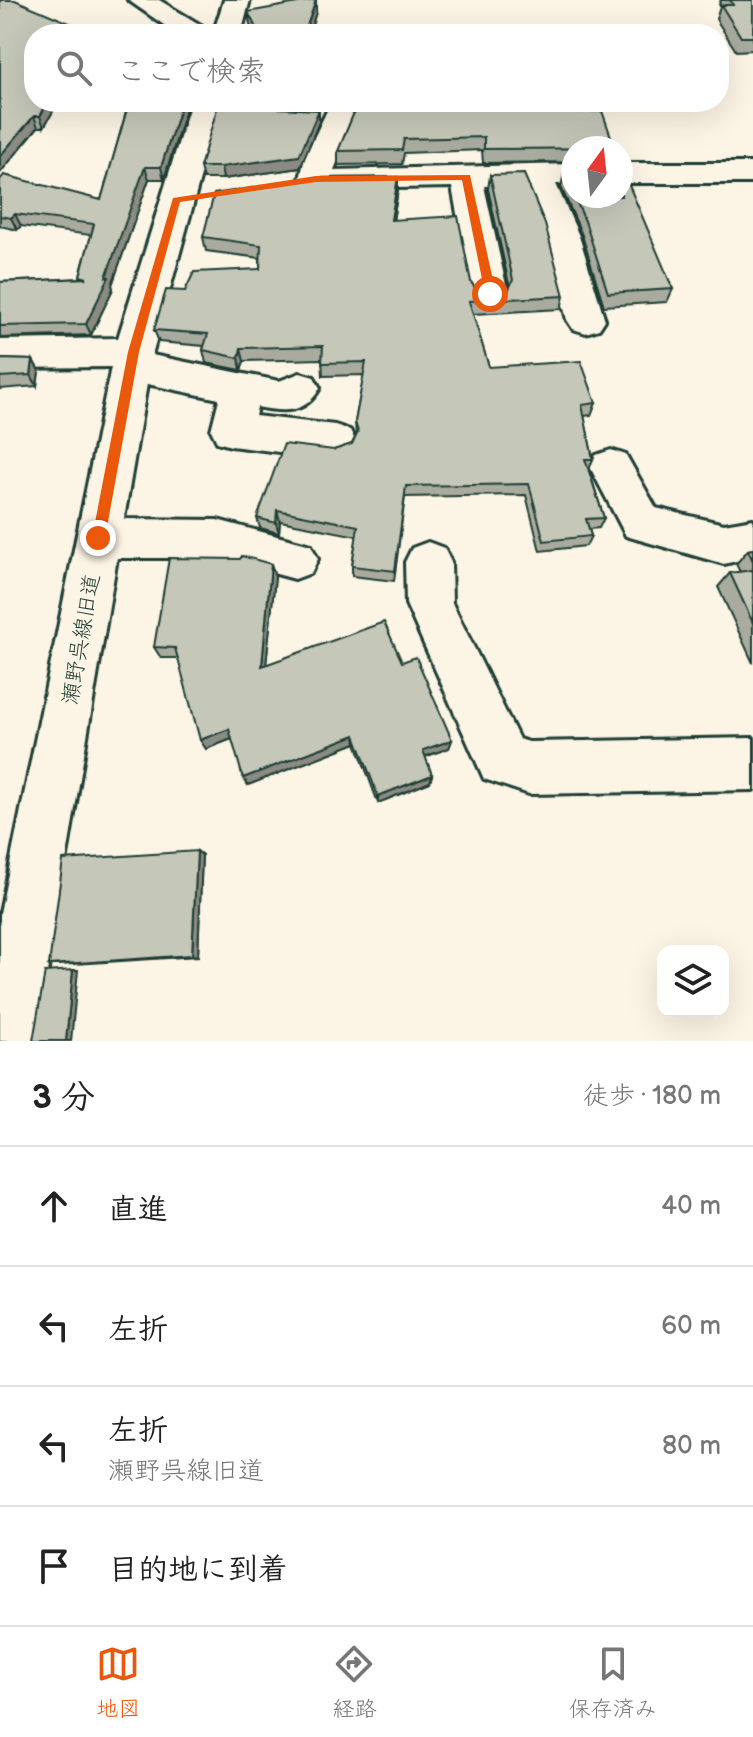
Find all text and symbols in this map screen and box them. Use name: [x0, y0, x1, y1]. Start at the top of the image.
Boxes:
search box: [24, 24, 729, 112]
icon: search: [52, 46, 96, 90]
text: ここで検索: [116, 54, 266, 90]
north arrow: [561, 136, 633, 208]
route start: [472, 276, 508, 312]
route end: [80, 520, 116, 556]
street label: 瀬野呉線旧道: [57, 572, 106, 707]
map controls: [657, 945, 729, 1017]
button: layers: [657, 945, 729, 1017]
text: 3 分: [32, 1077, 95, 1118]
text: 徒歩 · 180 m: [583, 1081, 721, 1112]
icon: ahead: [32, 1184, 76, 1228]
text: 40 m: [661, 1191, 721, 1222]
text: 直進: [108, 1192, 168, 1228]
icon: left: [32, 1304, 76, 1348]
text: 60 m: [661, 1311, 721, 1342]
text: 左折: [108, 1312, 168, 1348]
text: 左折: [108, 1413, 168, 1449]
icon: left: [32, 1424, 76, 1468]
text: 80 m: [662, 1431, 721, 1462]
text: 瀬野呉線旧道: [108, 1456, 264, 1487]
icon: arrive: [32, 1544, 76, 1588]
text: 目的地に到着: [108, 1552, 288, 1588]
tab: 地図: [96, 1642, 140, 1723]
tab: 経路: [332, 1642, 377, 1723]
tab: 保存済み: [569, 1642, 657, 1723]

